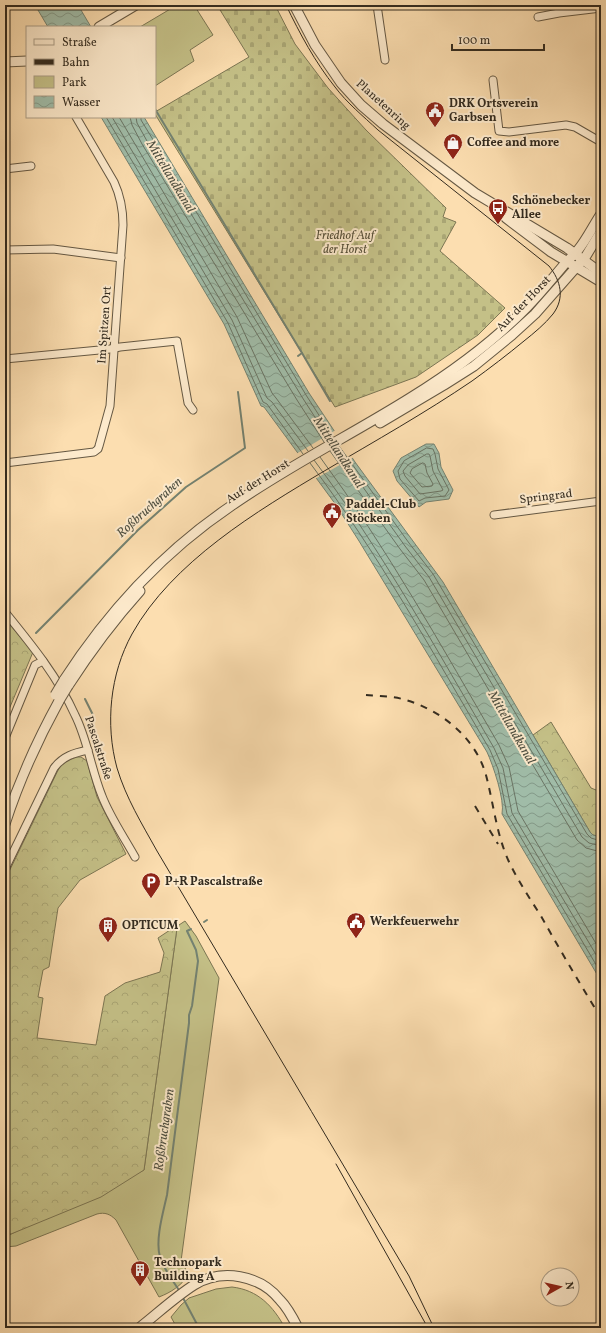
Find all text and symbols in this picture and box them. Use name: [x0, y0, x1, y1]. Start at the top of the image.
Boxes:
legend: [26, 26, 156, 118]
scale bar: [452, 26, 544, 52]
text: 100 m: [458, 33, 491, 49]
text: Straße: [62, 35, 97, 51]
text: Bahn: [62, 55, 90, 71]
text: Park: [62, 75, 87, 91]
street label: Planetenring: [352, 76, 414, 134]
text: Wasser: [62, 95, 100, 111]
place label: DRK Ortsverein Garbsen: [449, 96, 538, 126]
public building icon: DRK Ortsverein Garbsen: [424, 100, 446, 128]
shop icon: Coffee and more: [442, 132, 464, 160]
place label: Coffee and more: [467, 135, 559, 151]
water label: Mittellandkanal: [141, 136, 199, 217]
place label: Schönebecker Allee: [512, 193, 590, 223]
bus stop icon: Schönebecker Allee: [487, 197, 509, 225]
park label: Friedhof Auf der Horst: [316, 228, 377, 258]
street label: Auf der Horst: [493, 272, 555, 336]
street label: Im Spitzen Ort: [94, 286, 116, 364]
water label: Mittellandkanal: [308, 413, 368, 493]
street label: Auf der Horst: [223, 456, 293, 508]
water label: Roßbruchgraben: [113, 473, 187, 542]
street label: Springrad: [519, 486, 574, 508]
place label: Paddel-Club Stöcken: [346, 497, 416, 527]
public building icon: Paddel-Club Stöcken: [321, 501, 343, 529]
water label: Mittellandkanal: [482, 687, 540, 769]
street label: Pascalstraße: [80, 714, 116, 782]
parking icon: P+R Pascalstraße: [140, 871, 162, 899]
place label: P+R Pascalstraße: [165, 874, 263, 890]
public building icon: Werkfeuerwehr: [345, 911, 367, 939]
place label: Werkfeuerwehr: [370, 914, 459, 930]
building icon: OPTICUM: [97, 915, 119, 943]
place label: OPTICUM: [122, 918, 179, 934]
water label: Roßbruchgraben: [150, 1087, 180, 1172]
place label: Technopark Building A: [154, 1255, 223, 1285]
building icon: Technopark Building A: [129, 1259, 151, 1287]
north arrow: [540, 1267, 580, 1307]
text: N: [560, 1281, 576, 1291]

